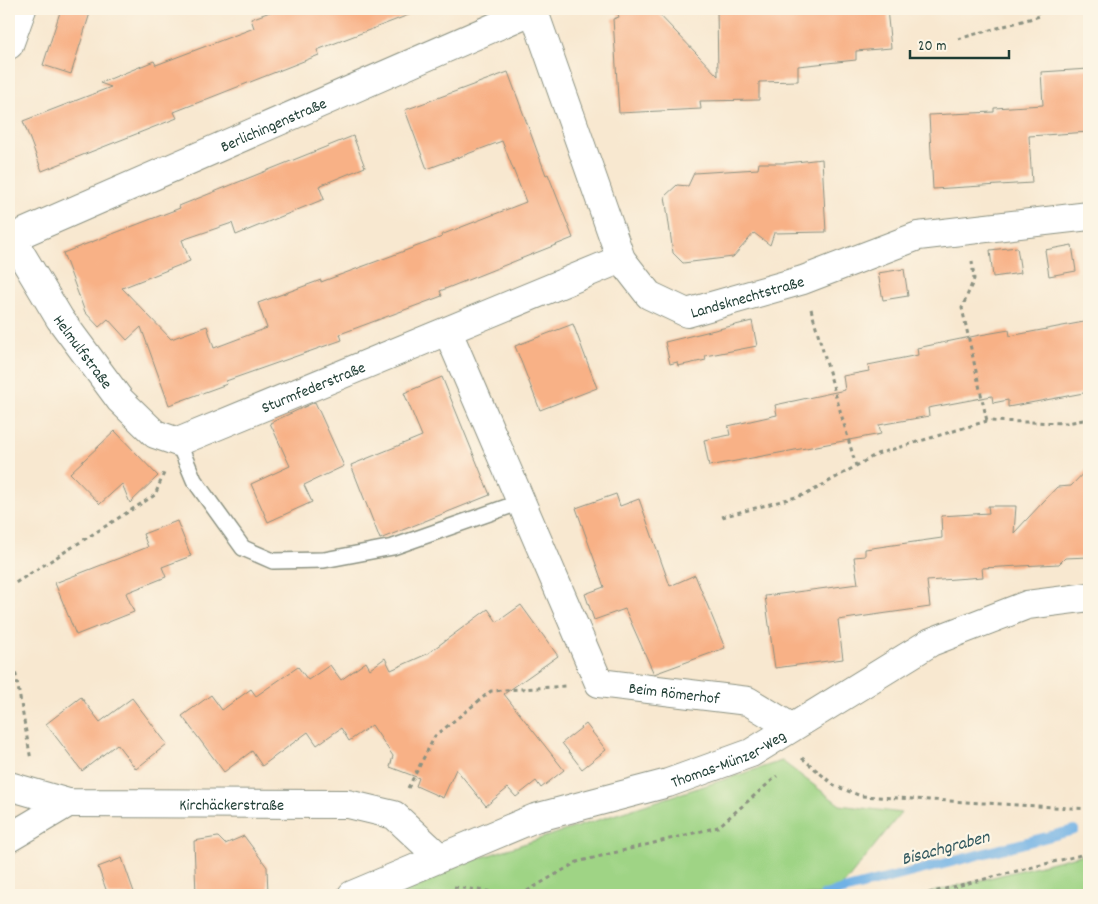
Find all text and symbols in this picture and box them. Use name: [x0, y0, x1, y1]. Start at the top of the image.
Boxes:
scale bar: [910, 28, 1009, 60]
text: 20 m: [918, 36, 946, 58]
street label: Berlichingenstraße: [217, 93, 331, 159]
street label: Landsknechtstraße: [688, 271, 807, 325]
street label: Helmulfstraße: [47, 311, 117, 394]
street label: Sturmfederstraße: [258, 357, 369, 420]
street label: Beim Römerhof: [627, 678, 721, 712]
street label: Thomas-Münzer-Weg: [668, 725, 791, 795]
street label: Kirchäckerstraße: [179, 794, 284, 818]
water label: Bisachgraben: [899, 825, 993, 873]

